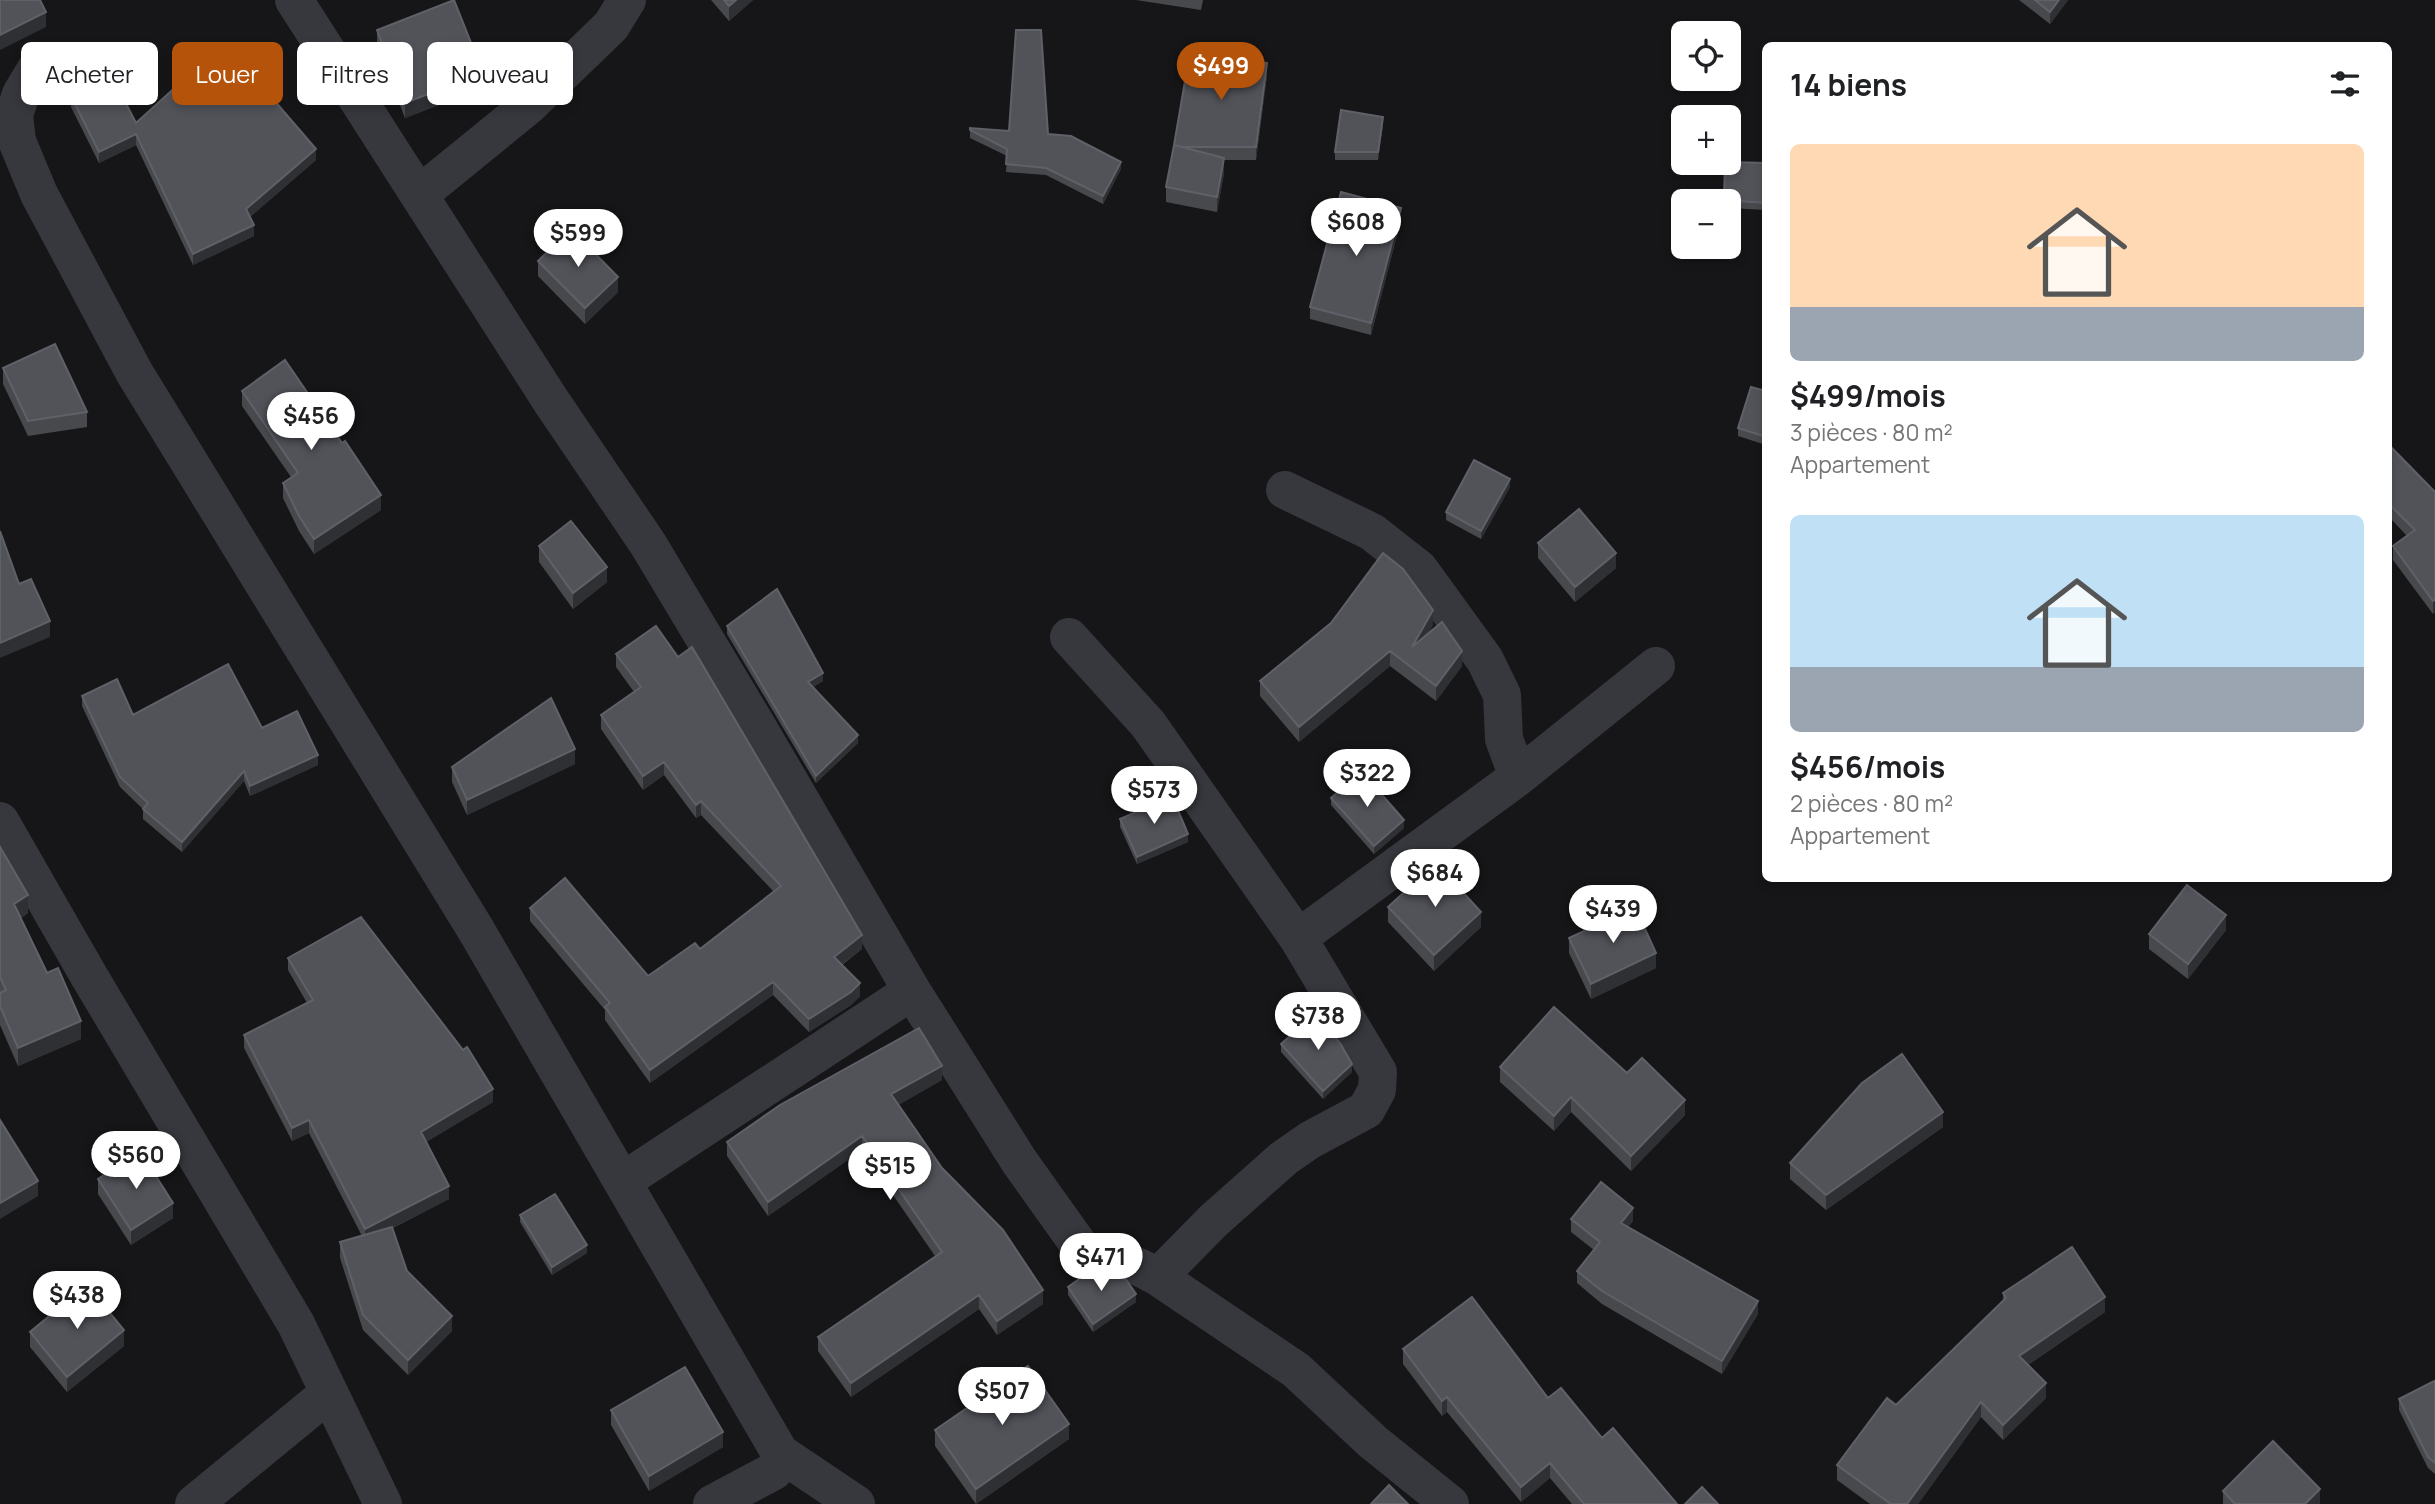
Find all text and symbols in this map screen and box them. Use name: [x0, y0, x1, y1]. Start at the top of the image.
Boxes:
map controls: [1671, 21, 1741, 259]
button: locate: [1671, 21, 1741, 91]
chip: Acheter: [21, 42, 158, 105]
chip: Louer: [172, 42, 283, 105]
chip: Filtres: [297, 42, 413, 105]
chip: Nouveau: [427, 42, 573, 105]
pin: $499: [1180, 42, 1262, 102]
text: $499: [1193, 49, 1249, 81]
text: 14 biens: [1790, 64, 1907, 105]
icon: filters: [2326, 65, 2364, 103]
button: +: [1671, 105, 1741, 175]
button: −: [1671, 189, 1741, 259]
icon: home: [2014, 189, 2140, 315]
pin: $608: [1315, 198, 1397, 258]
text: $608: [1327, 205, 1385, 237]
pin: $599: [537, 210, 619, 269]
text: $599: [550, 216, 606, 248]
text: $499/mois: [1790, 375, 1946, 416]
pin: $456: [270, 392, 352, 452]
text: $456: [283, 399, 339, 431]
text: 3 pièces · 80 m²: [1790, 416, 1953, 448]
text: Appartement: [1790, 448, 1930, 480]
icon: home: [2014, 560, 2140, 686]
text: $456/mois: [1790, 746, 1945, 787]
pin: $322: [1326, 750, 1408, 809]
text: $322: [1339, 756, 1395, 788]
pin: $573: [1113, 766, 1195, 826]
text: $573: [1127, 773, 1181, 805]
text: 2 pièces · 80 m²: [1790, 787, 1953, 819]
text: Appartement: [1790, 819, 1930, 851]
pin: $684: [1394, 850, 1476, 909]
text: $684: [1407, 856, 1463, 888]
pin: $439: [1572, 886, 1654, 945]
text: $439: [1585, 892, 1641, 924]
pin: $738: [1277, 992, 1359, 1052]
text: $738: [1291, 999, 1345, 1031]
pin: $560: [95, 1132, 177, 1191]
text: $560: [107, 1138, 165, 1170]
pin: $515: [849, 1142, 931, 1202]
text: $515: [864, 1149, 916, 1181]
pin: $471: [1060, 1234, 1142, 1293]
text: $471: [1076, 1240, 1126, 1272]
pin: $438: [36, 1272, 118, 1331]
text: $438: [49, 1278, 105, 1310]
pin: $507: [961, 1368, 1043, 1427]
text: $507: [974, 1374, 1030, 1406]

